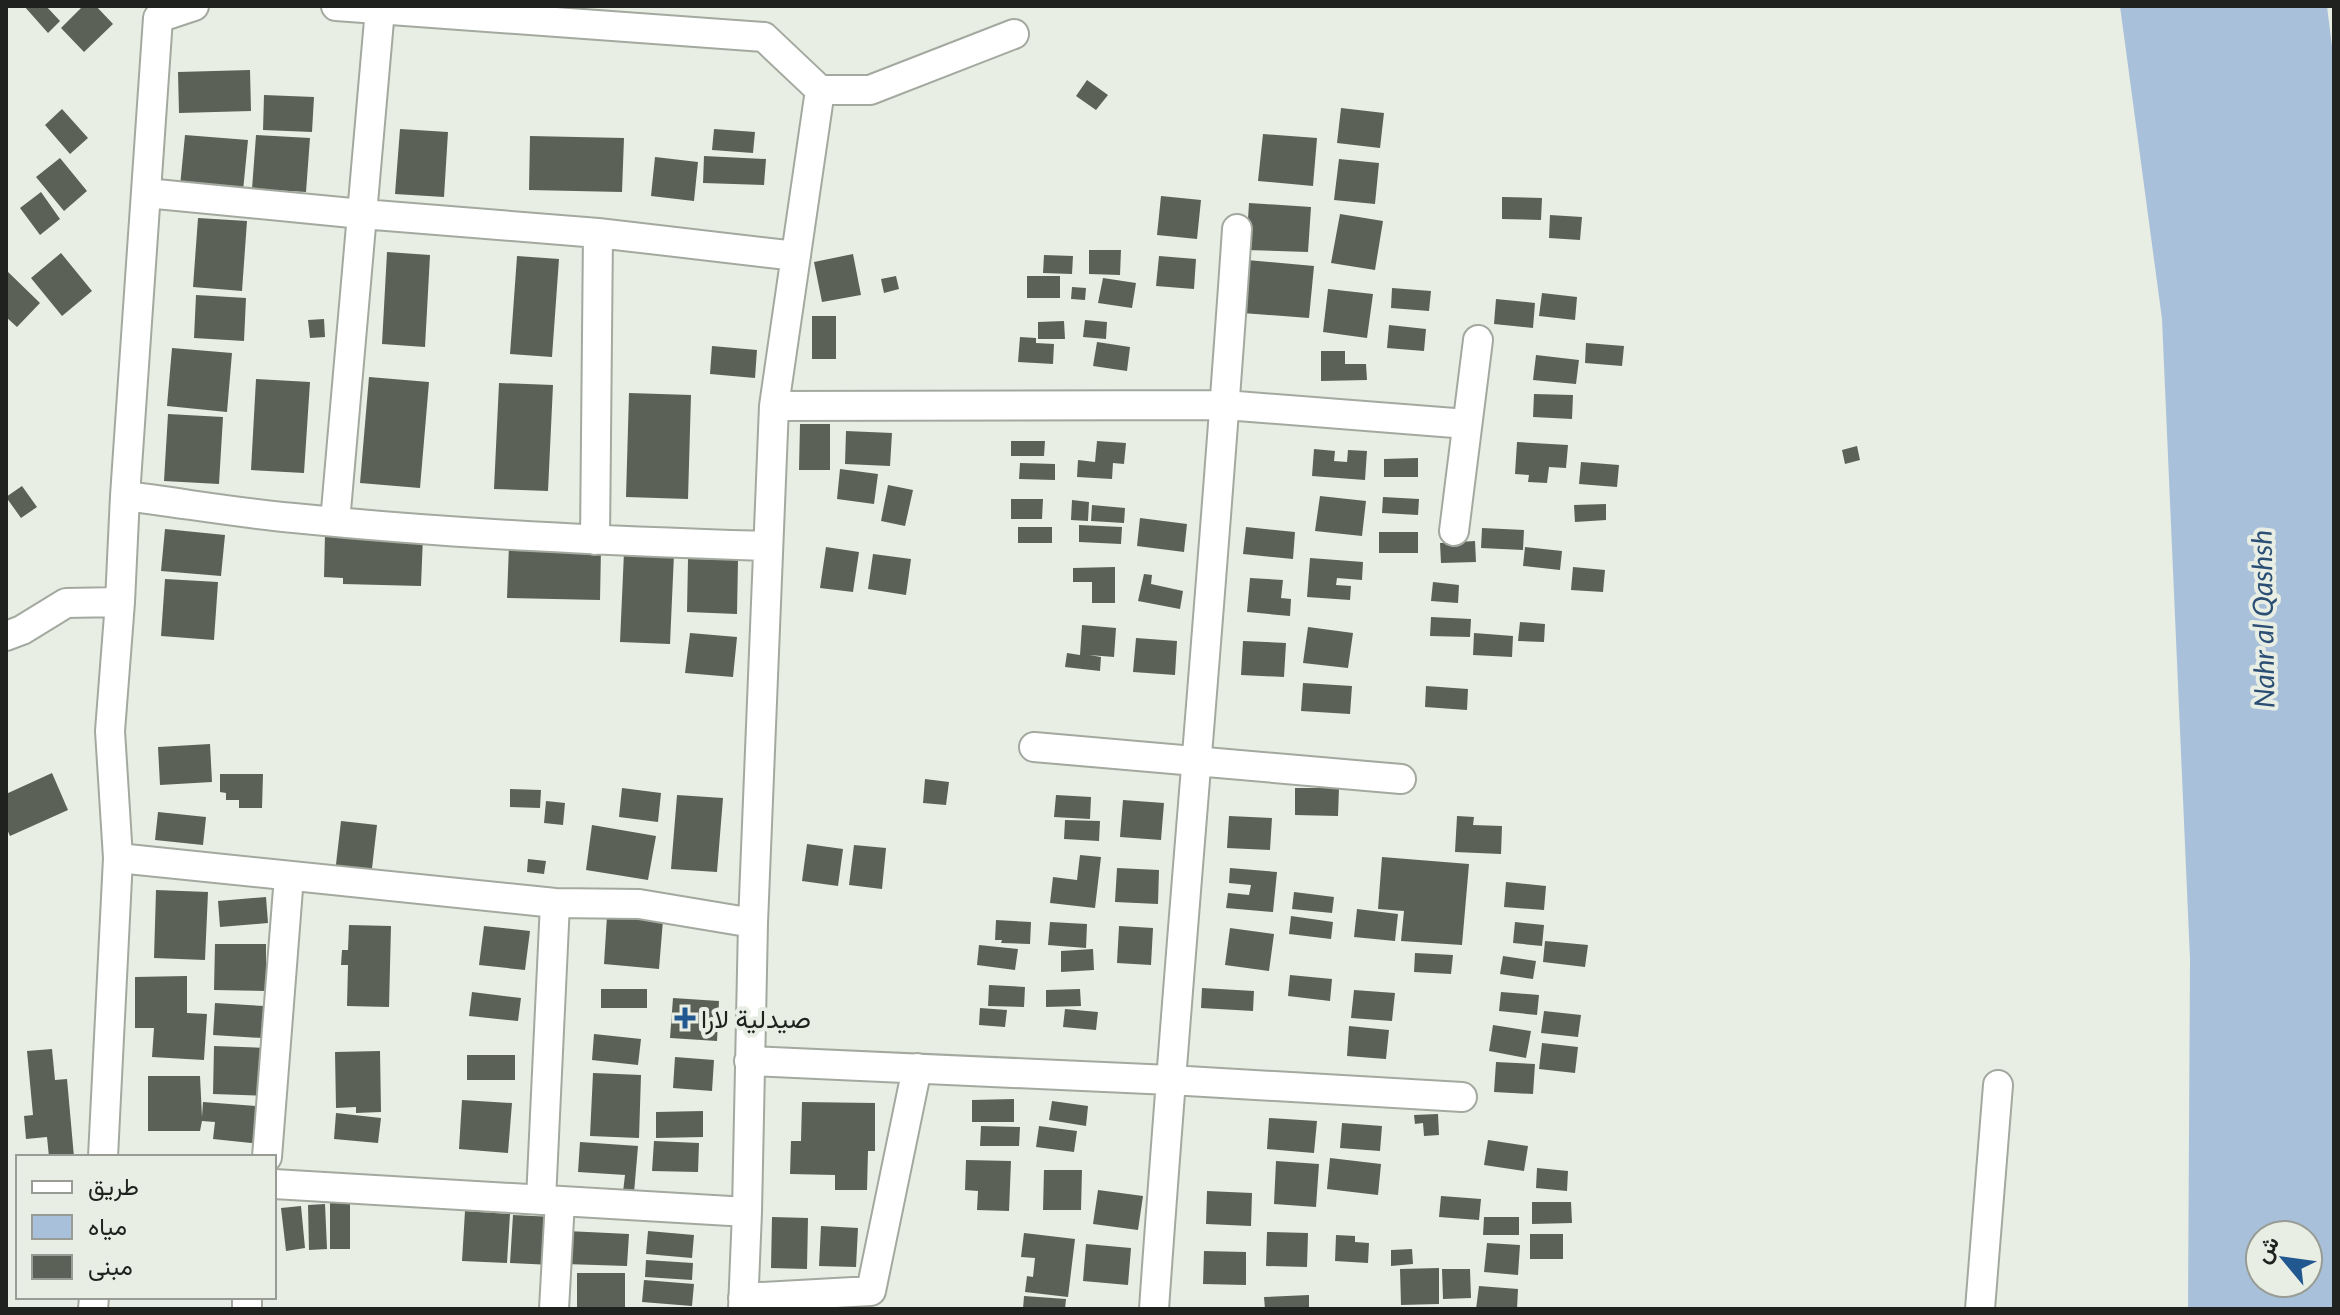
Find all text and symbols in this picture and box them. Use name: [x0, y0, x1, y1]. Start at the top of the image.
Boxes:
water label: Nahr al Qashsh: [2243, 530, 2281, 708]
place label: صيدلية لارا: [701, 1002, 811, 1035]
marker: صيدلية لارا: [676, 1009, 694, 1027]
legend: [16, 1155, 276, 1299]
text: طريق: [88, 1171, 139, 1202]
text: مياه: [88, 1211, 127, 1241]
north arrow: [2244, 1219, 2324, 1299]
text: ش: [2248, 1231, 2285, 1268]
text: مبنى: [88, 1251, 133, 1281]

